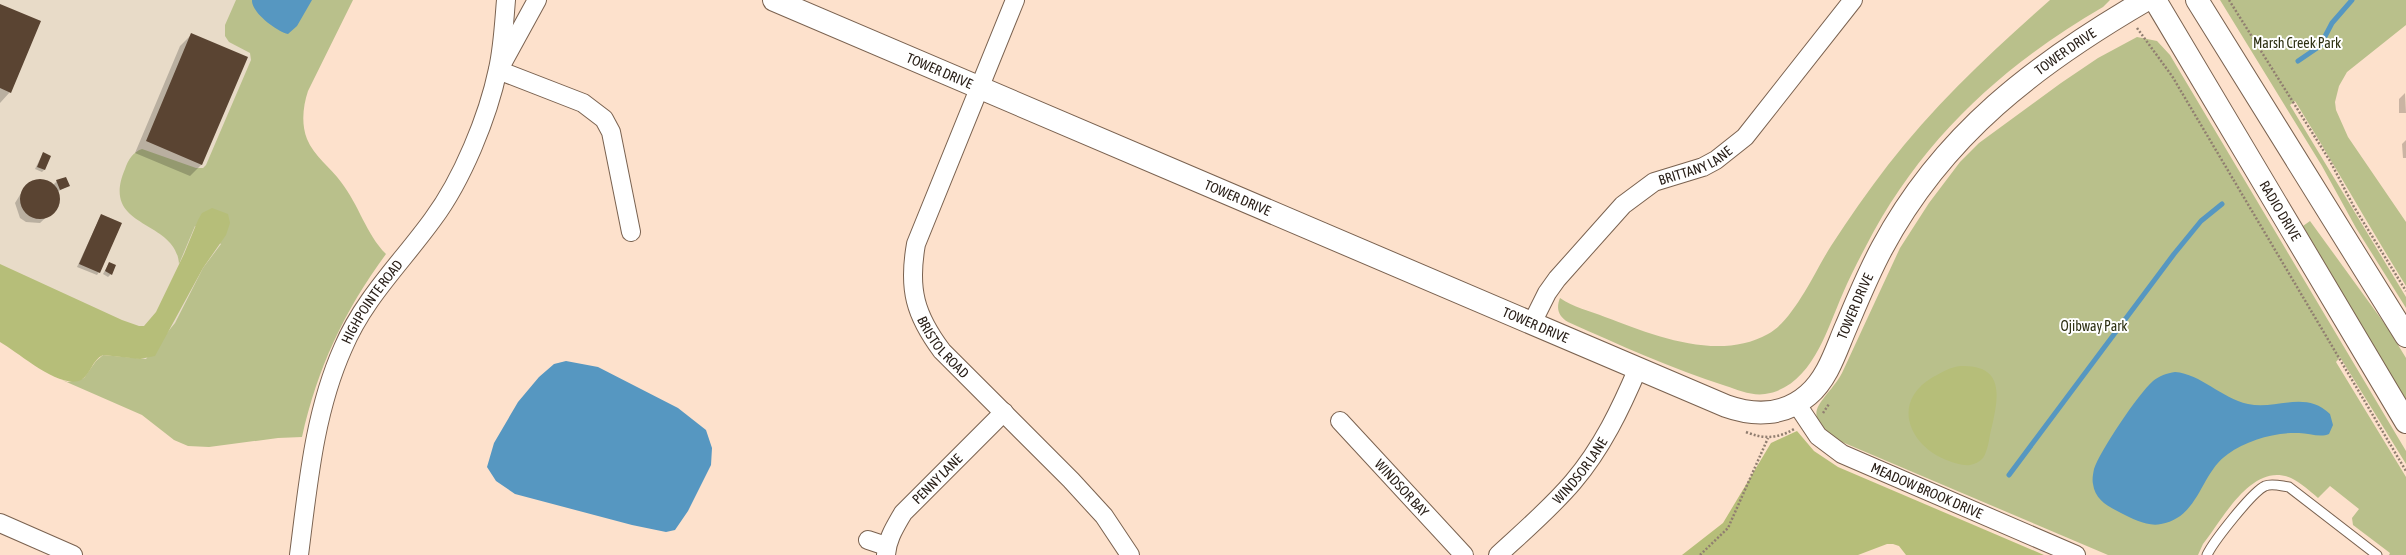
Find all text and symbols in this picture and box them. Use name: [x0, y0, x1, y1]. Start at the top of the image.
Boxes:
street label: TOWER DRIVE: [2032, 25, 2099, 78]
park label: Marsh Creek Park: [2253, 35, 2341, 51]
street label: TOWER DRIVE: [904, 49, 975, 92]
street label: BRITTANY LANE: [1657, 143, 1735, 188]
street label: TOWER DRIVE: [1202, 177, 1273, 219]
street label: RADIO DRIVE: [2256, 178, 2304, 243]
street label: HIGHPOINTE ROAD: [338, 257, 406, 346]
street label: TOWER DRIVE: [1834, 271, 1876, 342]
street label: TOWER DRIVE: [1500, 304, 1571, 346]
street label: BRISTOL ROAD: [914, 314, 972, 381]
park label: Ojibway Park: [2061, 318, 2127, 334]
street label: WINDSOR LANE: [1549, 435, 1610, 507]
street label: PENNY LANE: [909, 451, 965, 507]
street label: WINDSOR BAY: [1372, 456, 1433, 520]
street label: MEADOW BROOK DRIVE: [1868, 459, 1985, 522]

